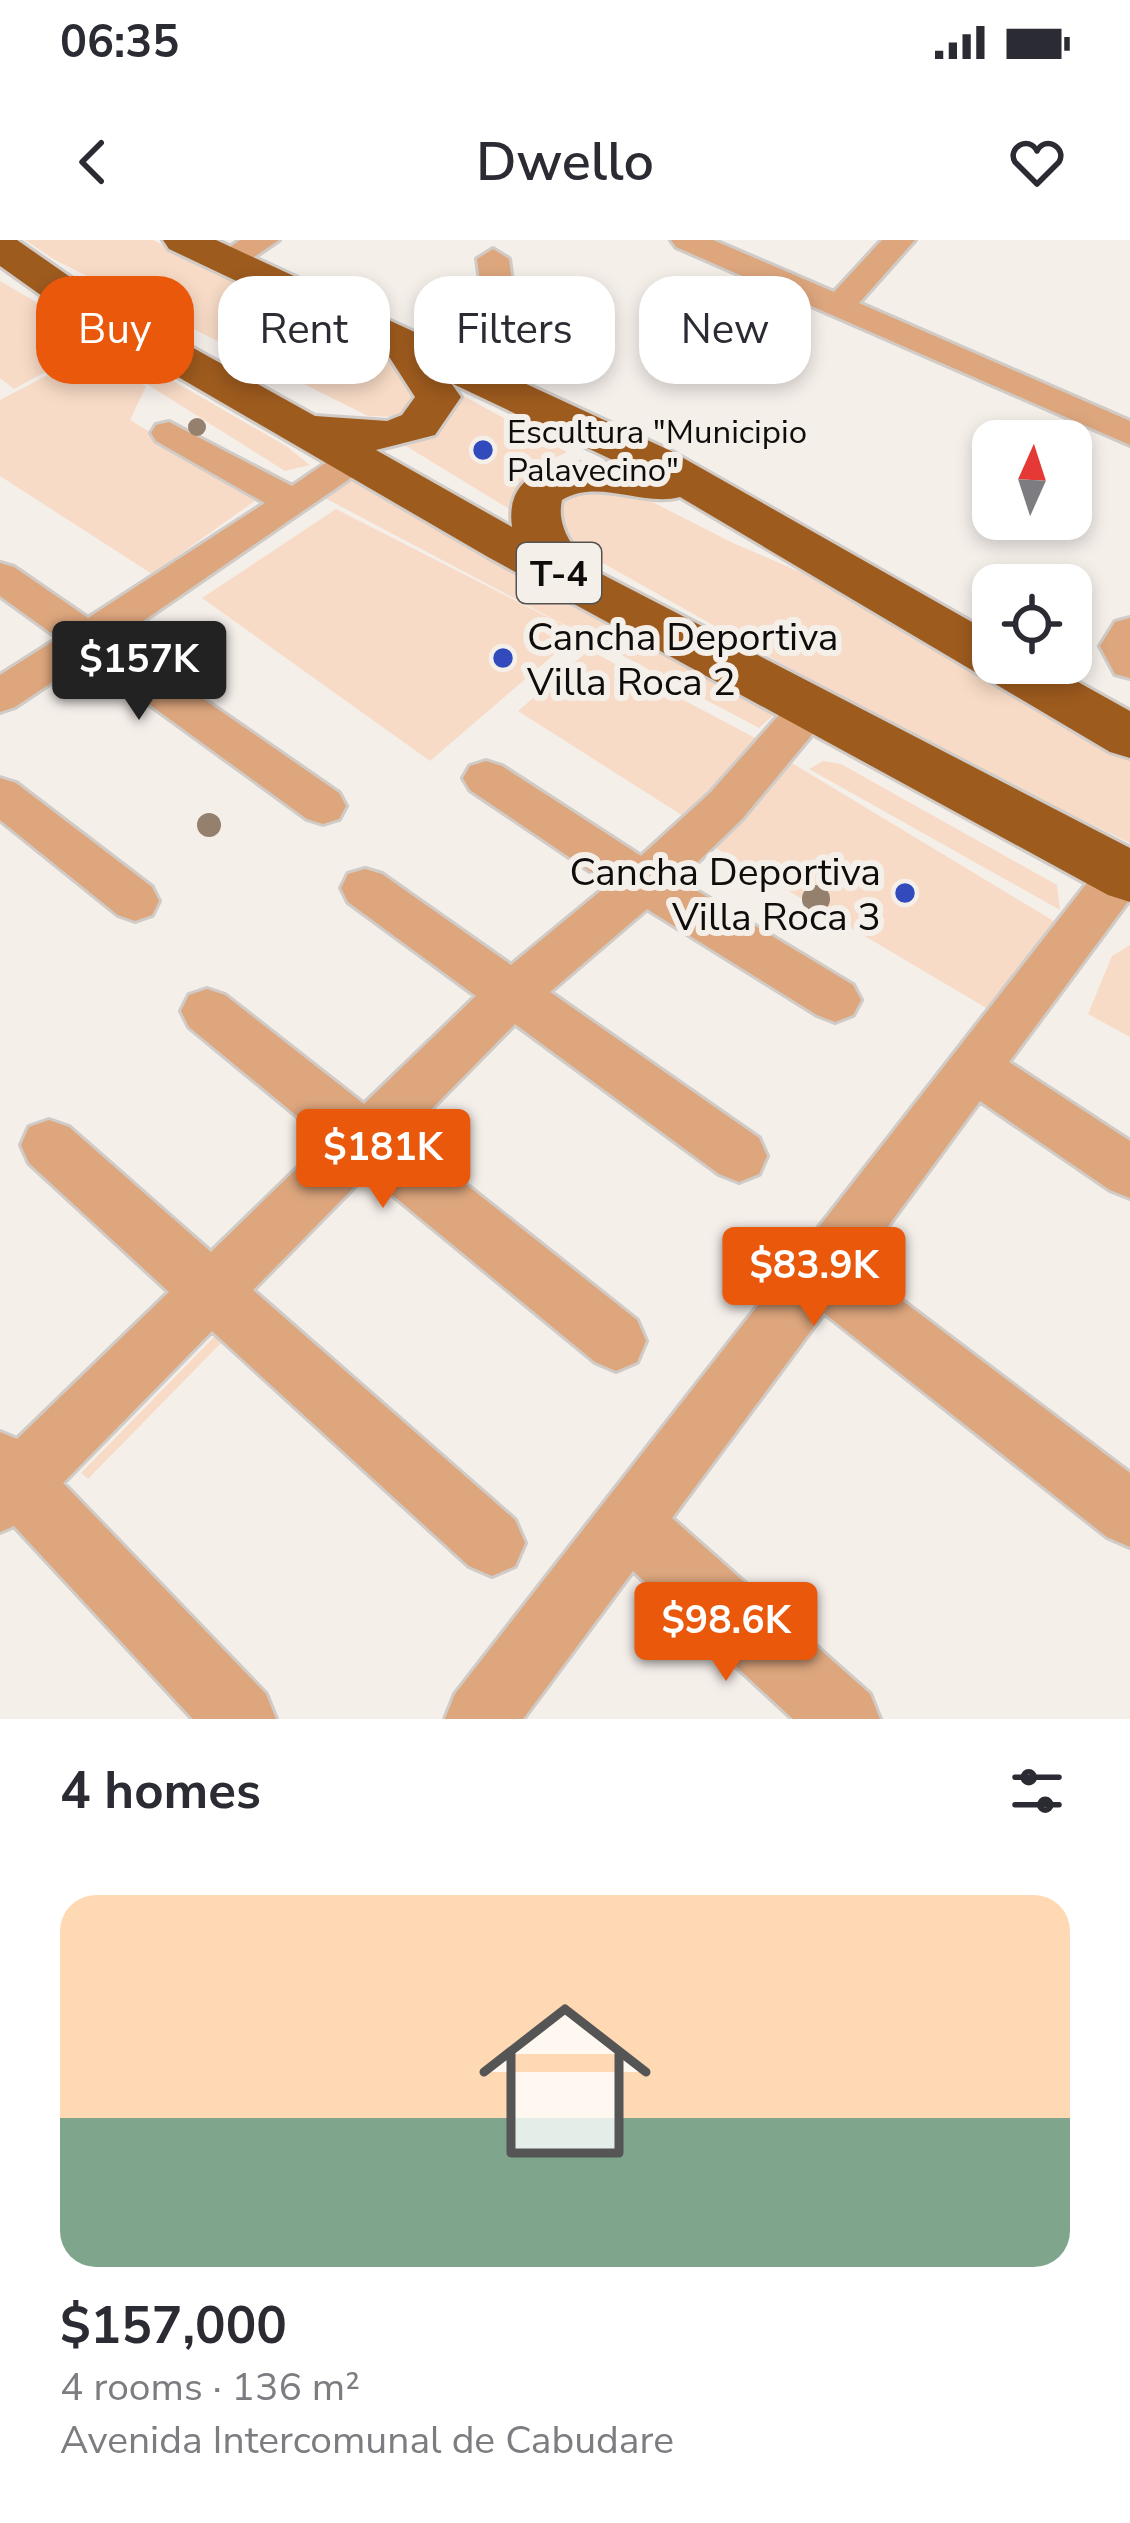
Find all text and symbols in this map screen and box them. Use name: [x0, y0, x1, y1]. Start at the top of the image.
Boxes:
text: 06:35: [60, 12, 179, 73]
text: Dwello: [476, 125, 654, 199]
icon: back: [60, 129, 126, 195]
icon: heart: [1004, 129, 1070, 195]
chip: Buy: [36, 276, 194, 384]
chip: Rent: [218, 276, 390, 384]
chip: Filters: [414, 276, 615, 384]
chip: New: [639, 276, 811, 384]
place label: Escultura "Municipio Palavecino": [507, 410, 807, 493]
north arrow: [972, 420, 1092, 540]
map controls: [972, 420, 1092, 684]
marker: Escultura "Municipio Palavecino": [470, 437, 496, 463]
road number: T-4: [517, 543, 601, 603]
button: locate: [972, 564, 1092, 684]
place label: Cancha Deportiva Villa Roca 2: [526, 611, 839, 709]
pin: $157K: [55, 621, 223, 723]
text: $157K: [79, 633, 199, 686]
marker: Cancha Deportiva Villa Roca 2: [490, 645, 516, 671]
place label: Cancha Deportiva Villa Roca 3: [570, 846, 881, 944]
marker: Cancha Deportiva Villa Roca 3: [892, 880, 918, 906]
pin: $181K: [299, 1109, 467, 1211]
text: $181K: [323, 1121, 443, 1174]
pin: $83.9K: [716, 1227, 912, 1329]
text: $83.9K: [749, 1239, 879, 1292]
pin: $98.6K: [628, 1582, 824, 1684]
text: $98.6K: [661, 1594, 791, 1647]
text: 4 homes: [60, 1756, 261, 1826]
icon: filters: [1004, 1758, 1070, 1824]
icon: home: [457, 1973, 673, 2189]
text: $157,000: [60, 2291, 287, 2361]
text: 4 rooms · 136 m²: [60, 2361, 360, 2414]
text: Avenida Intercomunal de Cabudare: [60, 2414, 674, 2467]

